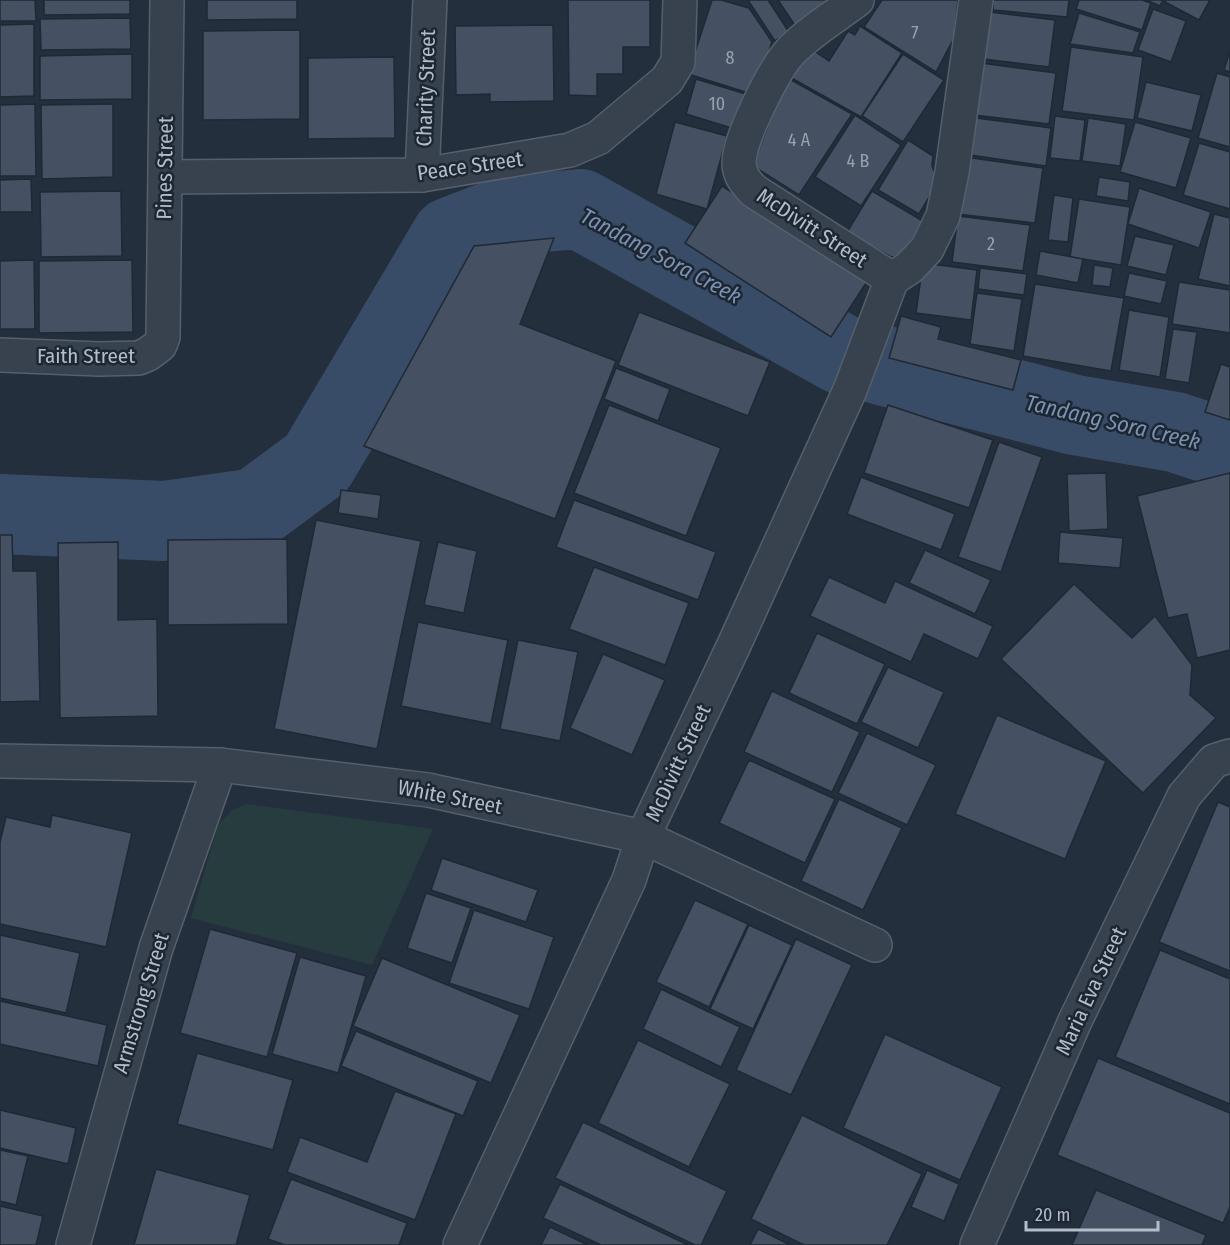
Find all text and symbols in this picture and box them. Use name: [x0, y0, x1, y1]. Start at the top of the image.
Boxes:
house number: 7: [911, 22, 919, 44]
street label: Charity Street: [411, 29, 441, 147]
house number: 8: [726, 47, 735, 69]
house number: 10: [709, 93, 725, 115]
street label: Pines Street: [151, 116, 179, 220]
house number: 4 A: [788, 129, 811, 151]
street label: Peace Street: [416, 146, 525, 186]
house number: 4 B: [847, 150, 870, 172]
street label: McDivitt Street: [752, 183, 872, 273]
water label: Tandang Sora Creek: [576, 202, 746, 310]
house number: 2: [987, 233, 995, 255]
street label: Faith Street: [37, 343, 135, 369]
water label: Tandang Sora Creek: [1023, 389, 1203, 455]
street label: McDivitt Street: [640, 700, 717, 826]
street label: White Street: [396, 774, 504, 820]
street label: Maria Eva Street: [1050, 923, 1132, 1059]
street label: Armstrong Street: [107, 929, 175, 1076]
scale bar: [1026, 1194, 1158, 1232]
text: 20 m: [1035, 1204, 1070, 1226]

